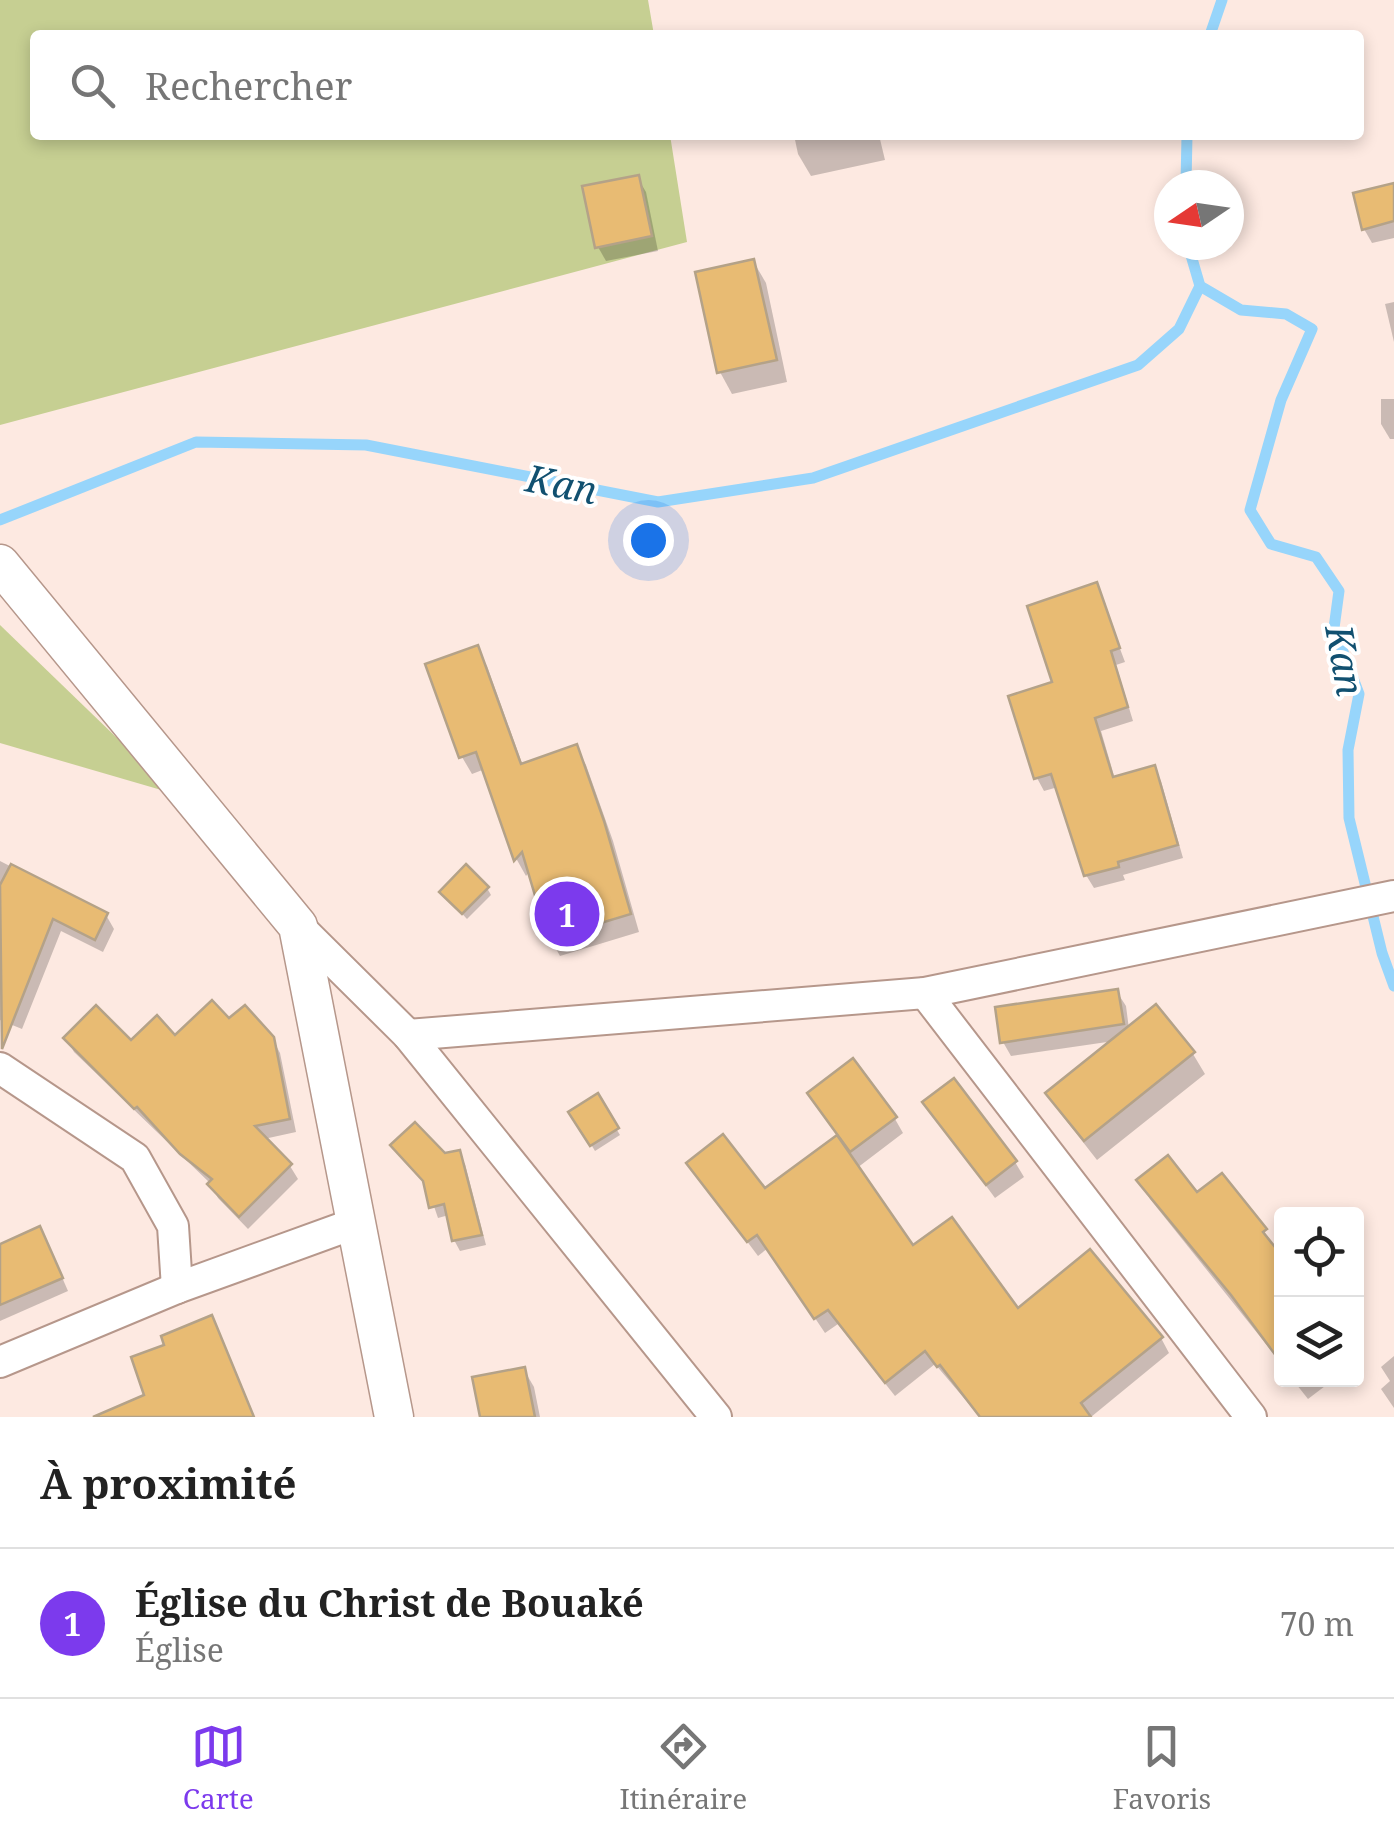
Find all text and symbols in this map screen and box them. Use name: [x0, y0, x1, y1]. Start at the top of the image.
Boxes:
search box: [30, 30, 1364, 140]
icon: search: [65, 58, 120, 113]
text: Rechercher: [145, 59, 352, 111]
north arrow: [1154, 170, 1244, 260]
water label: Kan: [521, 450, 602, 515]
your location: [623, 515, 674, 566]
water label: Kan: [1314, 619, 1378, 700]
pin: 1: [534, 876, 600, 952]
map controls: [1274, 1207, 1364, 1387]
button: locate: [1274, 1207, 1364, 1297]
button: layers: [1274, 1297, 1364, 1387]
text: À proximité: [40, 1454, 297, 1511]
text: Église du Christ de Bouaké: [135, 1576, 644, 1628]
text: 1: [63, 1602, 82, 1645]
text: 70 m: [1280, 1602, 1354, 1645]
text: Église: [135, 1628, 224, 1671]
tab: Carte: [183, 1719, 254, 1817]
tab: Itinéraire: [619, 1719, 747, 1817]
tab: Favoris: [1113, 1719, 1211, 1817]

